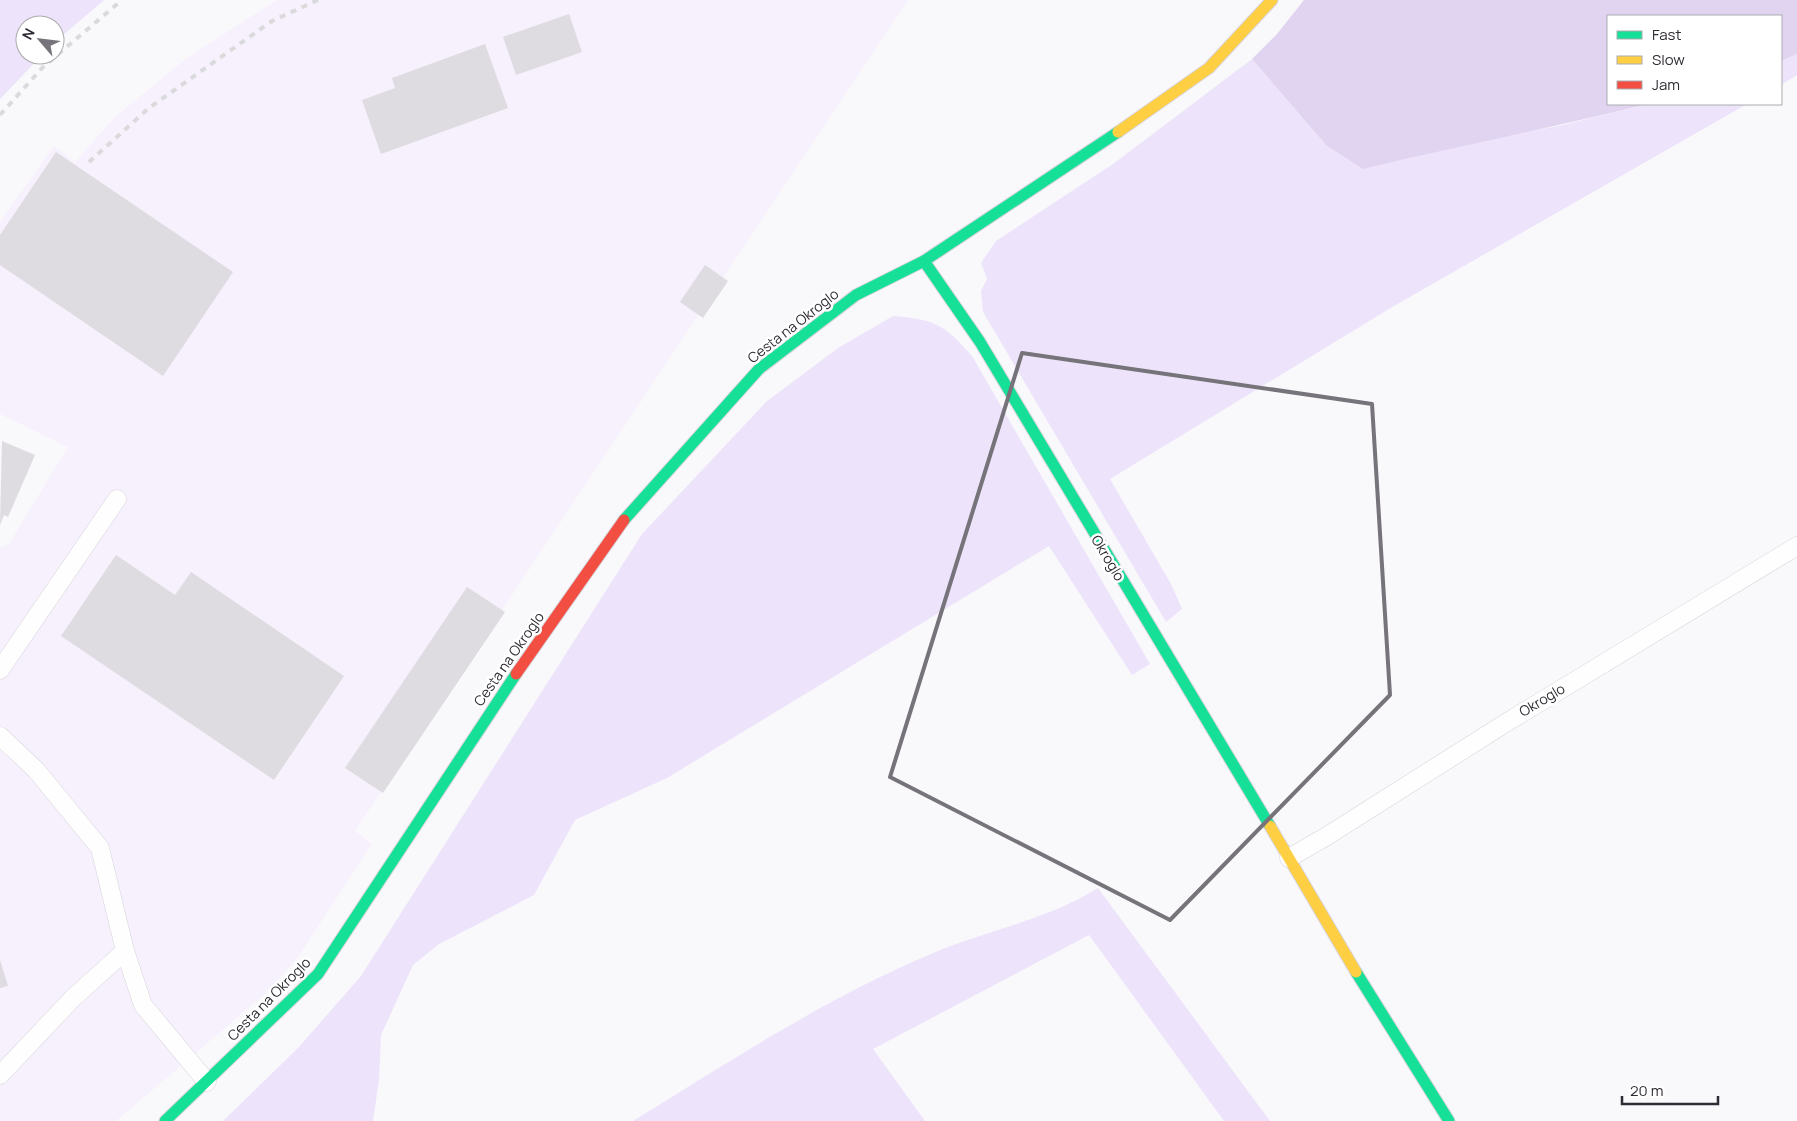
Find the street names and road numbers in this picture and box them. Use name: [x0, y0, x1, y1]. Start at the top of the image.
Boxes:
street label: Cesta na Okroglo: [743, 284, 842, 367]
street label: Okroglo: [1087, 531, 1129, 584]
street label: Cesta na Okroglo: [469, 608, 548, 710]
street label: Okroglo: [1515, 679, 1568, 721]
street label: Cesta na Okroglo: [223, 953, 315, 1045]

